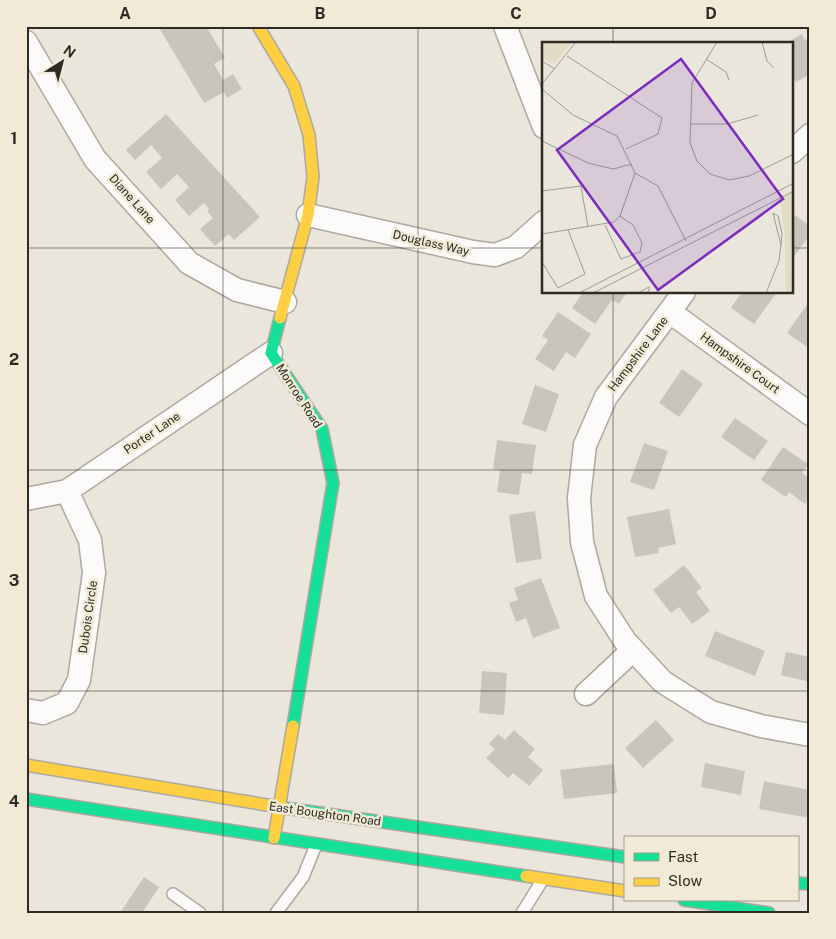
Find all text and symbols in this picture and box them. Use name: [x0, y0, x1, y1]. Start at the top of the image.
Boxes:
text: A: [119, 4, 131, 23]
text: B: [315, 4, 326, 23]
text: C: [510, 4, 522, 23]
text: D: [705, 4, 717, 23]
north arrow: [38, 38, 88, 88]
text: N: [61, 42, 79, 61]
inset map: [542, 42, 794, 294]
text: 1: [11, 129, 17, 148]
street label: Diane Lane: [106, 171, 158, 227]
street label: Douglass Way: [391, 227, 471, 259]
street label: Hampshire Lane: [605, 313, 671, 394]
street label: Hampshire Court: [698, 329, 783, 397]
text: 2: [9, 350, 19, 369]
street label: Monroe Road: [273, 361, 325, 431]
street label: Porter Lane: [121, 409, 183, 457]
text: 3: [9, 571, 19, 590]
street label: Dubois Circle: [76, 579, 100, 654]
text: 4: [9, 792, 20, 811]
street label: East Boughton Road: [268, 799, 382, 829]
legend: [624, 836, 798, 902]
text: Fast: [668, 848, 698, 865]
text: Slow: [668, 872, 703, 889]

